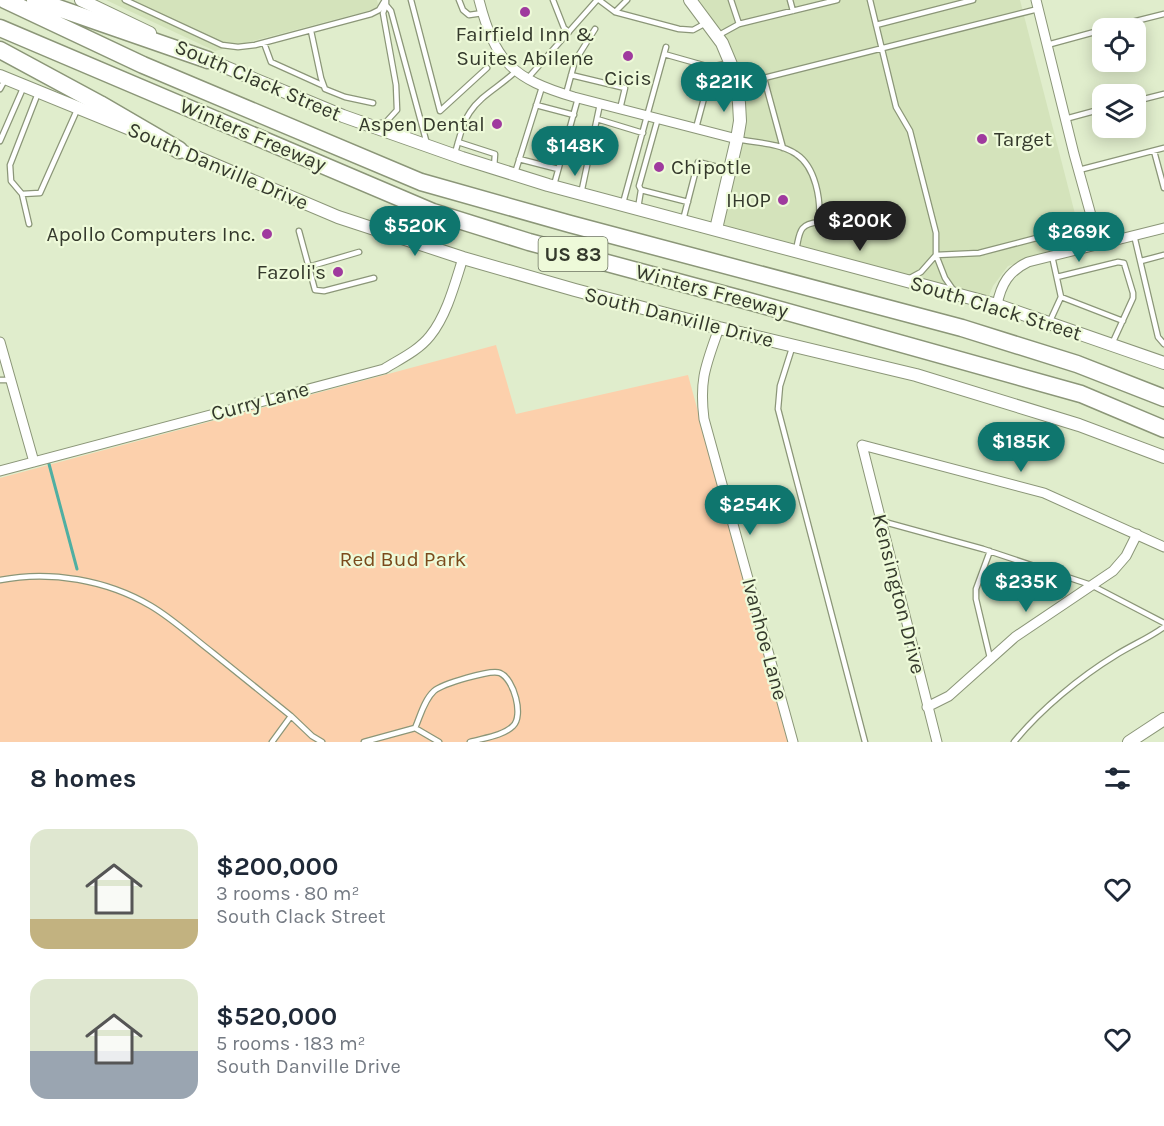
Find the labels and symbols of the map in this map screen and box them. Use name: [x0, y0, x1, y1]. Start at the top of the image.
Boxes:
marker: Fairfield Inn & Suites Abilene: [518, 5, 532, 19]
place label: Fairfield Inn & Suites Abilene: [456, 22, 594, 70]
street label: South Clack Street: [171, 34, 345, 126]
marker: Cicis: [621, 49, 635, 63]
pin: $221K: [682, 62, 766, 113]
place label: Cicis: [604, 66, 652, 90]
street label: Winters Freeway: [176, 93, 330, 177]
place label: Aspen Dental: [359, 112, 485, 136]
street label: South Danville Drive: [124, 117, 312, 215]
marker: Aspen Dental: [490, 117, 504, 131]
pin: $148K: [533, 126, 617, 177]
place label: Target: [994, 127, 1052, 151]
marker: Target: [975, 132, 989, 146]
place label: Chipotle: [671, 155, 751, 179]
marker: Chipotle: [652, 160, 666, 174]
place label: IHOP: [726, 188, 771, 212]
marker: IHOP: [776, 193, 790, 207]
pin: $200K: [818, 201, 902, 252]
pin: $520K: [373, 206, 457, 257]
pin: $269K: [1037, 212, 1121, 263]
place label: Apollo Computers Inc.: [47, 222, 255, 246]
marker: Apollo Computers Inc.: [260, 227, 274, 241]
road number: US 83: [538, 237, 608, 271]
street label: Winters Freeway: [633, 259, 791, 323]
place label: Fazoli's: [256, 260, 326, 284]
marker: Fazoli's: [331, 265, 345, 279]
street label: South Clack Street: [907, 270, 1085, 346]
street label: South Danville Drive: [582, 282, 776, 352]
street label: Curry Lane: [208, 376, 312, 426]
pin: $185K: [979, 422, 1063, 473]
pin: $254K: [708, 485, 792, 536]
street label: Kensington Drive: [868, 511, 930, 677]
park label: Red Bud Park: [340, 547, 467, 571]
pin: $235K: [984, 562, 1068, 613]
street label: Ivanhoe Lane: [737, 575, 793, 703]

